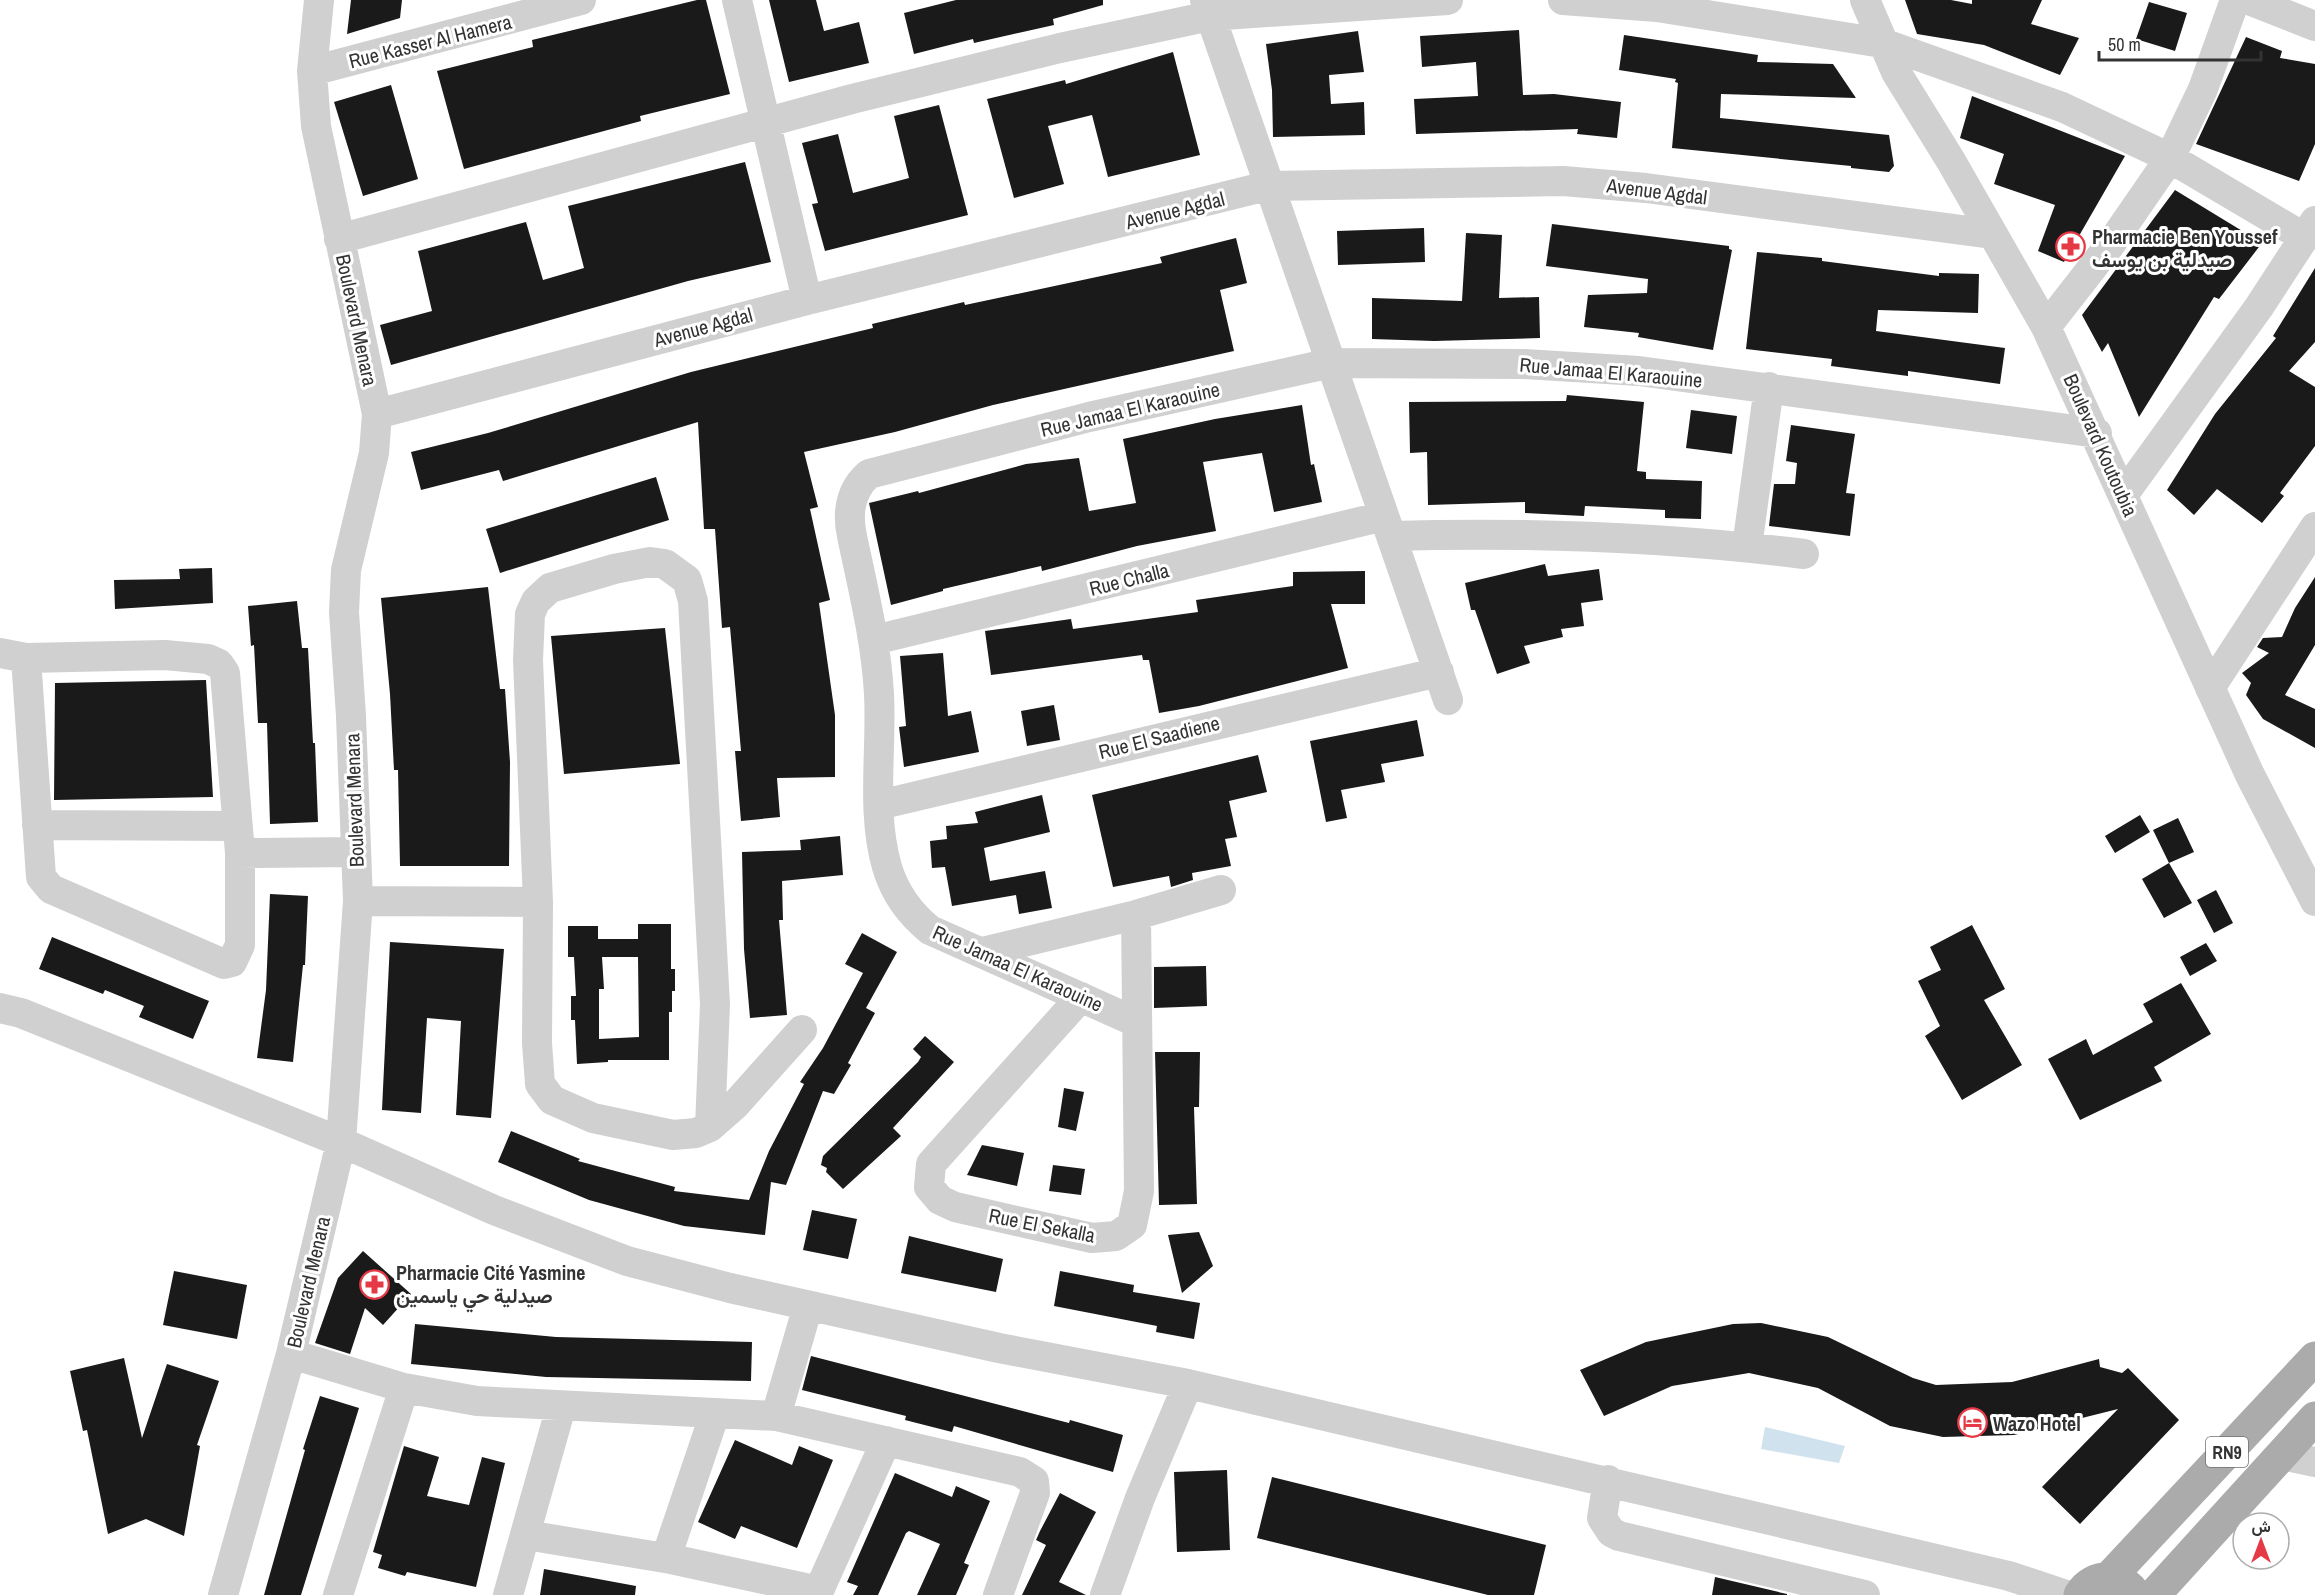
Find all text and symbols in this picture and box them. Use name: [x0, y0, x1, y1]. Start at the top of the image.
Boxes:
street label: Rue Kasser Al Hamera: [346, 8, 514, 74]
scale bar: [2099, 24, 2261, 62]
text: 50 m: [2108, 32, 2141, 57]
street label: Avenue Agdal: [1604, 171, 1709, 211]
street label: Avenue Agdal: [1122, 185, 1227, 236]
place label: Pharmacie Ben Youssef صيدلية بن يوسف: [2092, 223, 2278, 273]
pharmacy icon: Pharmacie Ben Youssef صيدلية بن يوسف: [2055, 231, 2087, 263]
street label: Boulevard Menara: [330, 252, 384, 388]
street label: Avenue Agdal: [650, 301, 755, 353]
street label: Rue Jamaa El Karaouine: [1519, 351, 1703, 393]
street label: Boulevard Koutoubia: [2058, 370, 2144, 520]
street label: Rue Jamaa El Karaouine: [1038, 375, 1222, 443]
street label: Rue Challa: [1086, 556, 1172, 602]
street label: Rue El Saadiene: [1096, 709, 1222, 765]
street label: Boulevard Menara: [338, 733, 370, 867]
street label: Rue Jamaa El Karaouine: [929, 918, 1107, 1018]
street label: Rue El Sekalla: [987, 1201, 1097, 1249]
street label: Boulevard Menara: [280, 1214, 336, 1350]
place label: Pharmacie Cité Yasmine صيدلية حي ياسمين: [396, 1259, 585, 1313]
pharmacy icon: Pharmacie Cité Yasmine صيدلية حي ياسمين: [359, 1268, 391, 1300]
hotel icon: Wazo Hotel: [1956, 1407, 1988, 1439]
place label: Wazo Hotel: [1993, 1410, 2081, 1437]
road number: RN9: [2206, 1437, 2248, 1467]
north arrow: [2231, 1511, 2291, 1571]
text: ش: [2251, 1515, 2271, 1537]

